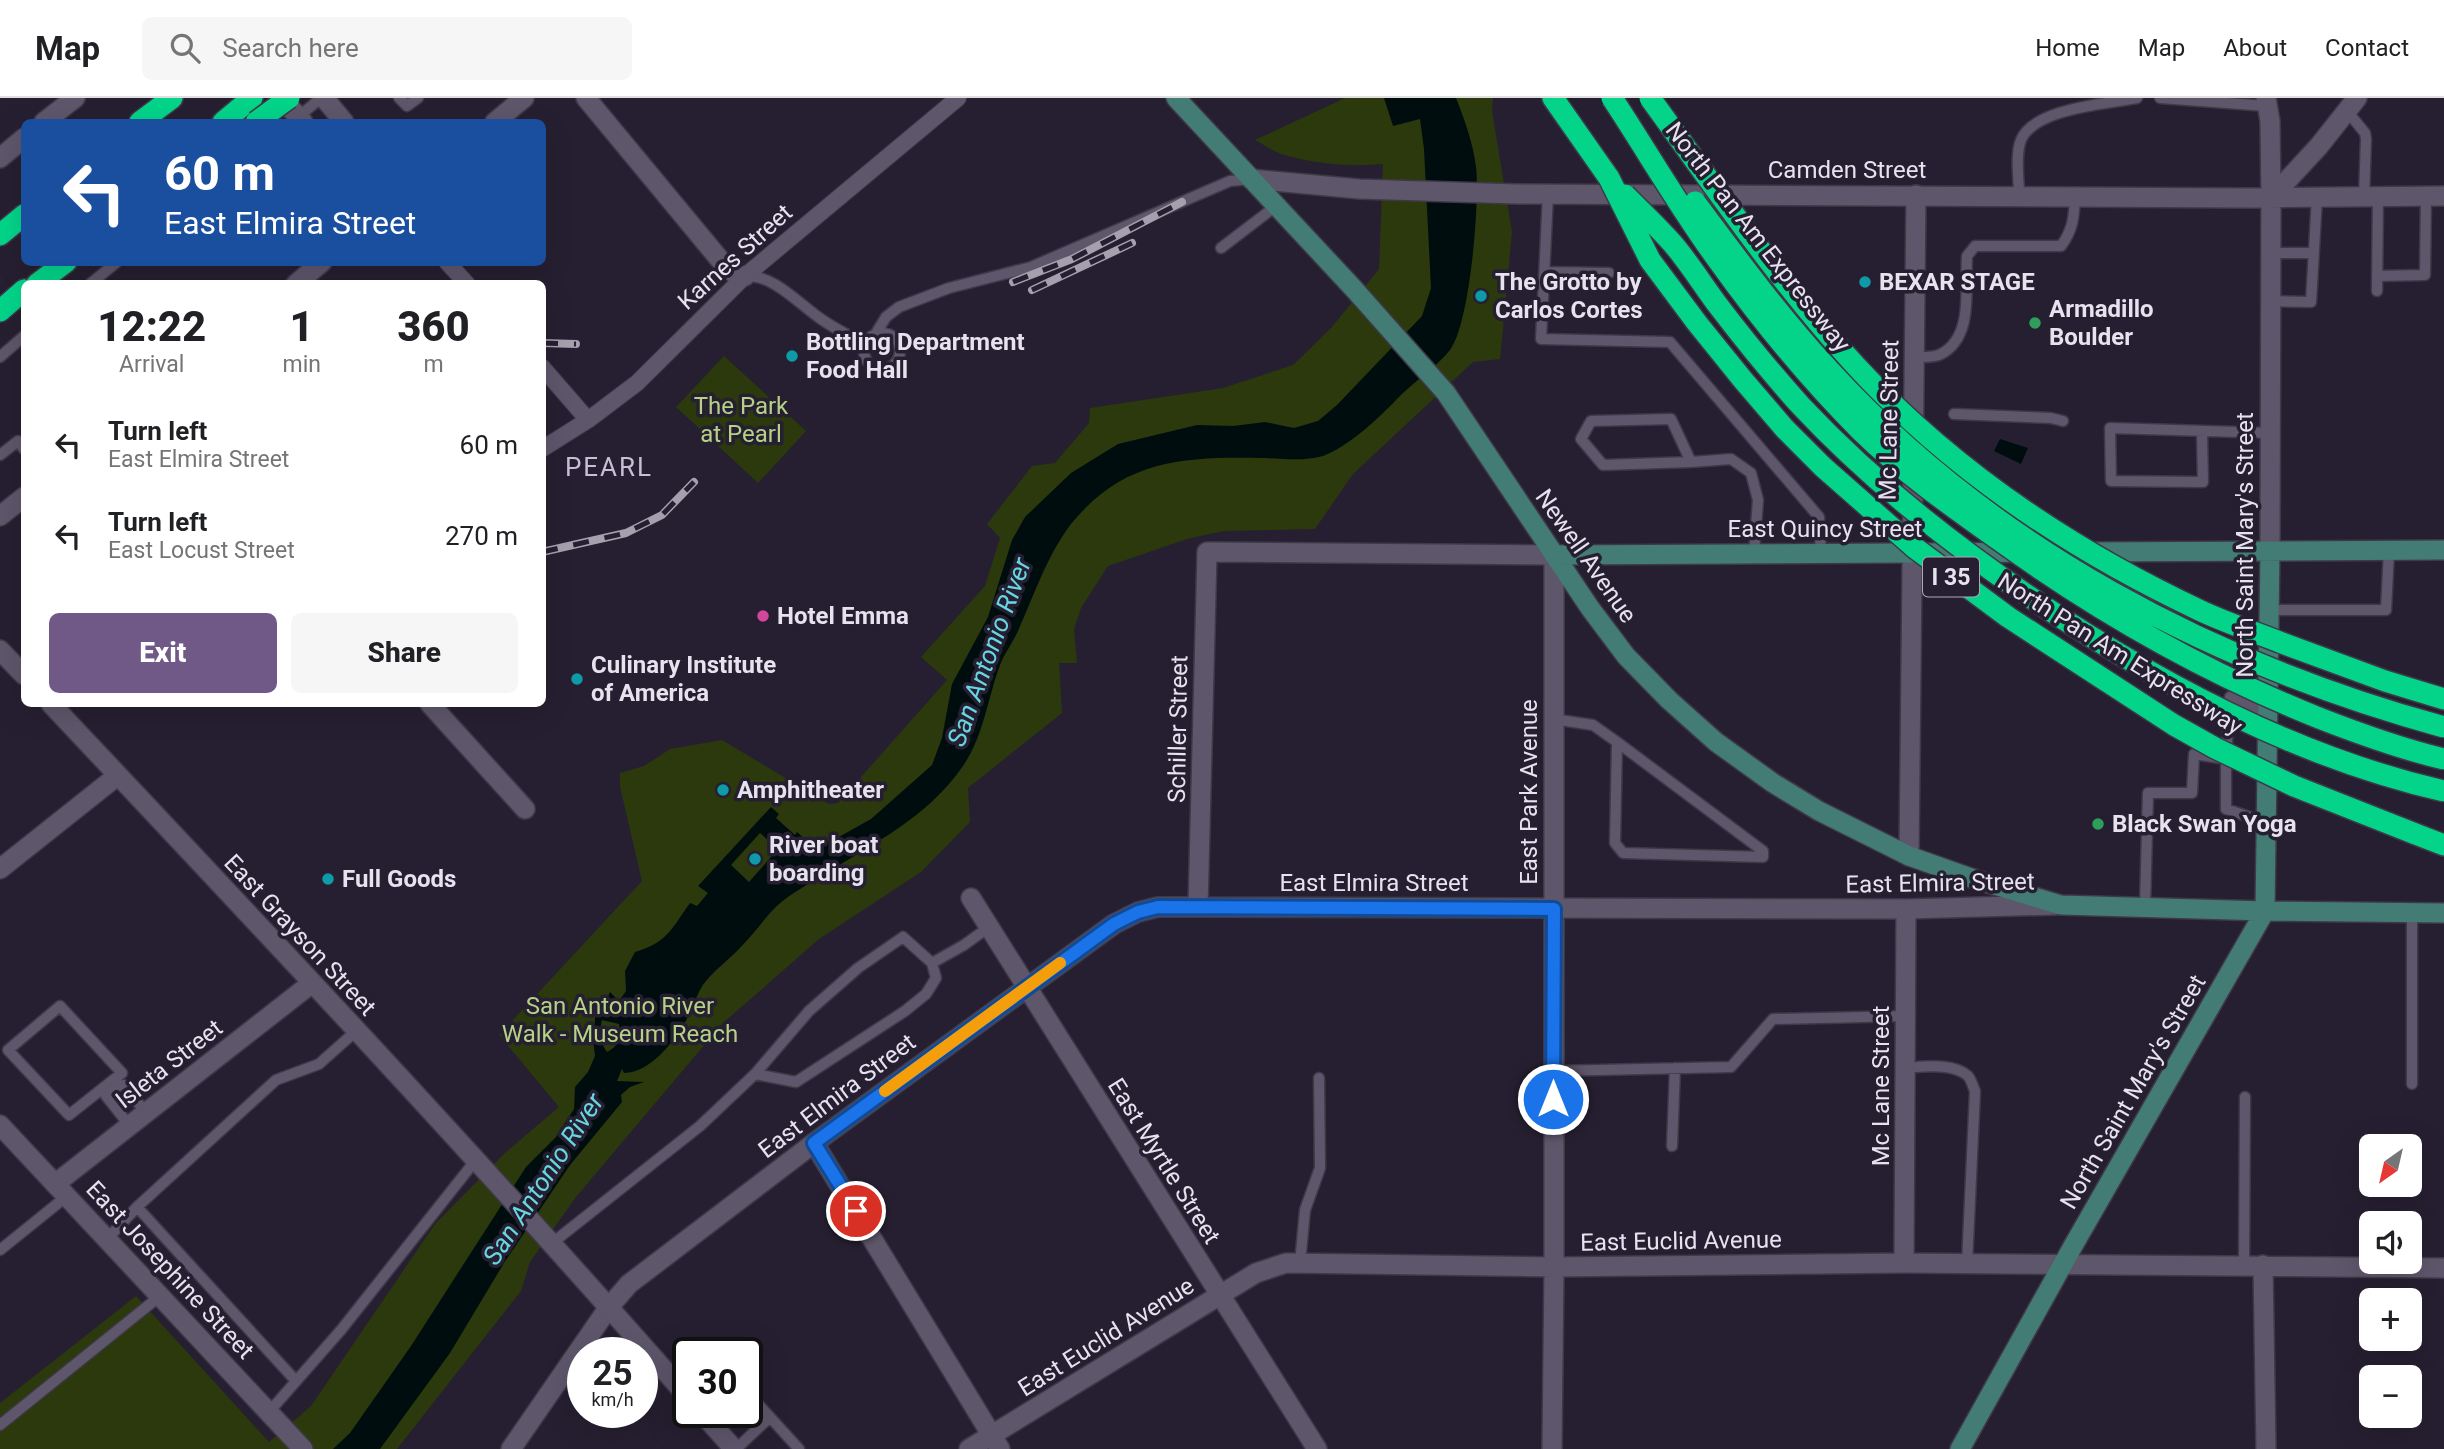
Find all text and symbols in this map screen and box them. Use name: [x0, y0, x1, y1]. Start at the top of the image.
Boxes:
search box: [142, 17, 632, 80]
text: Map: [35, 29, 100, 68]
icon: search: [166, 29, 204, 67]
text: Search here: [222, 33, 359, 63]
text: Home: [2035, 34, 2100, 62]
text: Map: [2138, 34, 2185, 62]
text: About: [2223, 34, 2287, 62]
text: Contact: [2325, 34, 2409, 62]
street label: North Pan Am Expressway: [1660, 117, 1857, 358]
text: 60 m: [164, 145, 275, 202]
icon: left: [49, 147, 140, 238]
street label: Camden Street: [1768, 156, 1926, 184]
street label: Karnes Street: [672, 198, 798, 316]
text: East Elmira Street: [164, 204, 416, 242]
place label: The Grotto by Carlos Cortes: [1495, 268, 1643, 324]
place label: BEXAR STAGE: [1879, 268, 2035, 296]
marker: BEXAR STAGE: [1857, 274, 1873, 290]
marker: The Grotto by Carlos Cortes: [1473, 288, 1489, 304]
place label: Armadillo Boulder: [2049, 295, 2154, 351]
text: 12:22: [97, 302, 206, 351]
text: 1: [290, 302, 314, 351]
text: 360: [397, 302, 470, 351]
marker: Armadillo Boulder: [2027, 315, 2043, 331]
place label: Bottling Department Food Hall: [806, 328, 1025, 384]
street label: Mc Lane Street: [1874, 339, 1904, 501]
marker: Bottling Department Food Hall: [784, 348, 800, 364]
text: Arrival: [119, 351, 184, 378]
text: min: [282, 351, 321, 378]
text: m: [423, 351, 444, 378]
park label: The Park at Pearl: [694, 392, 789, 448]
street label: North Saint Mary's Street: [2231, 412, 2259, 678]
text: Turn left: [108, 416, 207, 446]
icon: left: [49, 426, 87, 464]
text: 60 m: [460, 430, 518, 460]
text: East Elmira Street: [108, 446, 289, 473]
district label: PEARL: [565, 452, 653, 482]
street label: Newell Avenue: [1530, 484, 1642, 628]
text: Turn left: [108, 507, 207, 537]
street label: East Quincy Street: [1728, 515, 1923, 543]
icon: left: [49, 517, 87, 555]
text: 270 m: [445, 521, 518, 551]
text: East Locust Street: [108, 537, 295, 564]
water label: San Antonio River: [941, 552, 1037, 750]
road number: I 35: [1923, 558, 1979, 597]
street label: North Pan Am Expressway: [1993, 567, 2248, 741]
place label: Hotel Emma: [777, 602, 909, 630]
marker: Hotel Emma: [755, 608, 771, 624]
button: Exit: [49, 613, 277, 693]
button: Share: [291, 613, 518, 693]
place label: Culinary Institute of America: [591, 651, 776, 707]
street label: Schiller Street: [1163, 655, 1193, 803]
marker: Culinary Institute of America: [569, 671, 585, 687]
street label: East Park Avenue: [1515, 699, 1543, 885]
place label: Amphitheater: [737, 776, 884, 804]
marker: Amphitheater: [715, 782, 731, 798]
place label: Black Swan Yoga: [2112, 810, 2297, 838]
marker: Black Swan Yoga: [2090, 816, 2106, 832]
place label: River boat boarding: [769, 831, 878, 887]
street label: East Grayson Street: [218, 849, 382, 1021]
marker: River boat boarding: [747, 851, 763, 867]
place label: Full Goods: [342, 865, 456, 893]
street label: East Elmira Street: [1845, 867, 2035, 899]
street label: East Elmira Street: [1279, 869, 1469, 897]
marker: Full Goods: [320, 871, 336, 887]
street label: North Saint Mary's Street: [2054, 970, 2212, 1214]
park label: San Antonio River Walk - Museum Reach: [502, 992, 738, 1048]
street label: Mc Lane Street: [1867, 1006, 1895, 1166]
street label: Isleta Street: [110, 1014, 228, 1114]
street label: East Elmira Street: [753, 1028, 921, 1164]
position arrow: [1516, 1062, 1590, 1136]
street label: East Myrtle Street: [1102, 1073, 1226, 1249]
water label: San Antonio River: [476, 1086, 610, 1270]
north arrow: [2359, 1134, 2422, 1197]
map controls: [2359, 1134, 2422, 1428]
street label: East Josephine Street: [80, 1175, 260, 1365]
pin: [826, 1181, 886, 1241]
icon: arrive: [837, 1192, 875, 1230]
button: sound: [2359, 1211, 2422, 1274]
street label: East Euclid Avenue: [1580, 1225, 1782, 1257]
street label: East Euclid Avenue: [1013, 1272, 1199, 1402]
button: +: [2359, 1288, 2422, 1351]
speed limit sign: 30: [672, 1337, 763, 1428]
text: 25: [592, 1353, 633, 1394]
button: −: [2359, 1365, 2422, 1428]
text: km/h: [591, 1389, 634, 1410]

